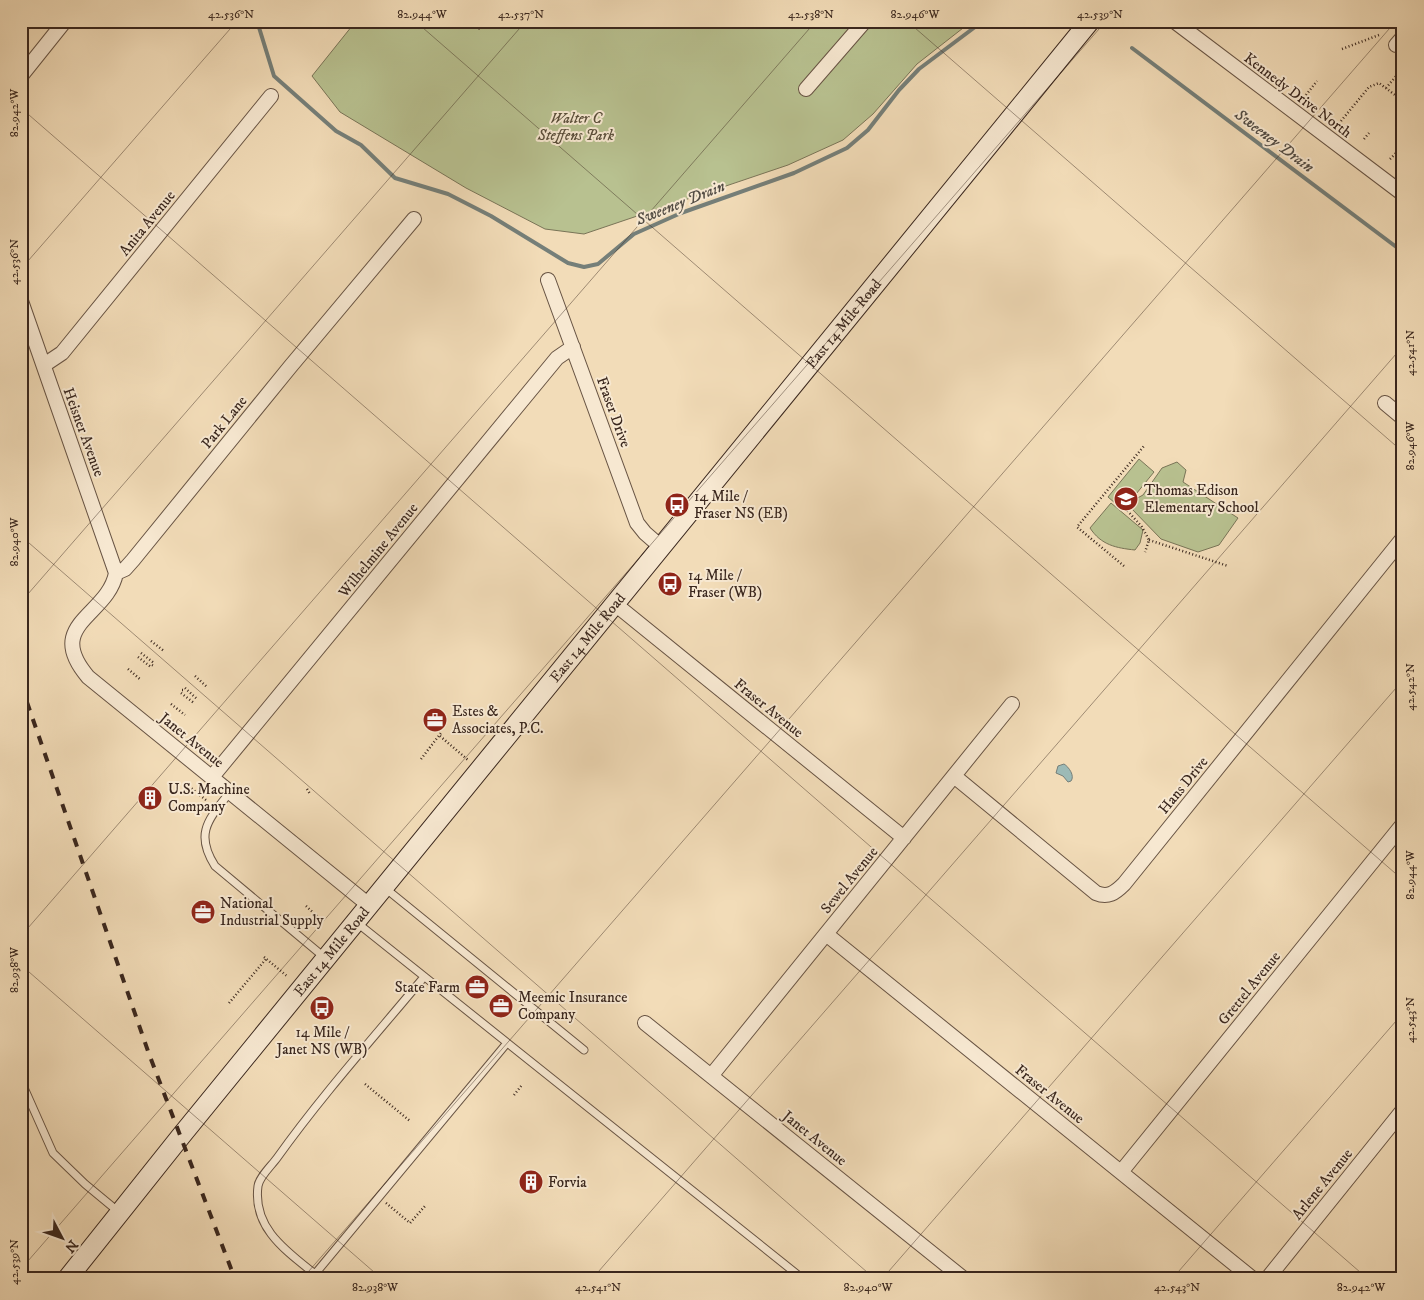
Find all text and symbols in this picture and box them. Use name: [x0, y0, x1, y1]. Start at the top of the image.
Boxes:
text: 42.536°N: [208, 7, 254, 22]
text: 82.944°W: [397, 7, 448, 22]
text: 42.537°N: [498, 7, 544, 22]
text: 42.538°N: [788, 7, 834, 22]
text: 82.946°W: [891, 7, 940, 22]
text: 42.539°N: [1077, 7, 1123, 22]
street label: Kennedy Drive North: [1240, 49, 1356, 142]
text: 82.942°W: [7, 88, 22, 137]
water label: Sweeney Drain: [1230, 104, 1318, 177]
park label: Walter C Steffens Park: [537, 109, 615, 145]
water label: Sweeney Drain: [632, 176, 728, 230]
street label: Anita Avenue: [115, 187, 180, 260]
text: 42.536°N: [7, 239, 22, 285]
street label: East 14 Mile Road: [802, 275, 886, 373]
text: 42.541°N: [1403, 330, 1418, 376]
street label: Fraser Drive: [592, 374, 635, 450]
street label: Heisner Avenue: [59, 385, 108, 479]
street label: Park Lane: [197, 392, 251, 453]
text: 82.946°W: [1403, 421, 1418, 470]
place label: Thomas Edison Elementary School: [1144, 481, 1259, 517]
school or university icon: Thomas Edison Elementary School: [1113, 486, 1139, 512]
place label: 14 Mile / Fraser NS (EB): [694, 487, 788, 523]
bus stop icon: 14 Mile / Fraser NS (EB): [664, 492, 690, 518]
street label: Wilhelmine Avenue: [334, 499, 422, 602]
text: 82.940°W: [7, 516, 22, 567]
place label: 14 Mile / Fraser (WB): [688, 566, 762, 602]
bus stop icon: 14 Mile / Fraser (WB): [657, 571, 683, 597]
street label: East 14 Mile Road: [546, 589, 630, 686]
text: 42.542°N: [1403, 663, 1418, 711]
street label: Fraser Avenue: [730, 675, 807, 742]
place label: Estes & Associates, P.C.: [452, 702, 544, 738]
street label: Janet Avenue: [154, 707, 228, 772]
office icon: Estes & Associates, P.C.: [422, 707, 448, 733]
street label: Hans Drive: [1154, 753, 1212, 818]
place label: U.S. Machine Company: [168, 780, 250, 816]
building icon: U.S. Machine Company: [137, 785, 163, 811]
street label: Sewel Avenue: [817, 843, 882, 918]
text: 82.944°W: [1403, 849, 1418, 900]
place label: National Industrial Supply: [220, 894, 324, 930]
office icon: National Industrial Supply: [190, 899, 216, 925]
street label: East 14 Mile Road: [290, 903, 374, 1000]
text: 82.938°W: [7, 946, 22, 993]
street label: Grettel Avenue: [1214, 948, 1285, 1029]
office icon: State Farm: [464, 974, 490, 1000]
place label: State Farm: [395, 978, 460, 997]
place label: Meemic Insurance Company: [518, 988, 627, 1024]
office icon: Meemic Insurance Company: [488, 993, 514, 1019]
bus stop icon: 14 Mile / Janet NS (WB): [309, 995, 335, 1021]
text: 42.543°N: [1403, 997, 1418, 1043]
place label: 14 Mile / Janet NS (WB): [275, 1023, 367, 1059]
street label: Fraser Avenue: [1011, 1061, 1088, 1128]
street label: Janet Avenue: [777, 1105, 851, 1170]
street label: Arlene Avenue: [1288, 1145, 1357, 1224]
building icon: Forvia: [518, 1169, 544, 1195]
place label: Forvia: [548, 1173, 587, 1192]
north arrow: [38, 1212, 88, 1262]
text: N: [60, 1236, 82, 1256]
text: 42.539°N: [7, 1239, 22, 1285]
text: 82.938°W: [352, 1280, 399, 1295]
text: 42.541°N: [575, 1280, 621, 1295]
text: 82.940°W: [843, 1280, 894, 1295]
text: 42.543°N: [1154, 1280, 1200, 1295]
text: 82.942°W: [1337, 1280, 1386, 1295]

